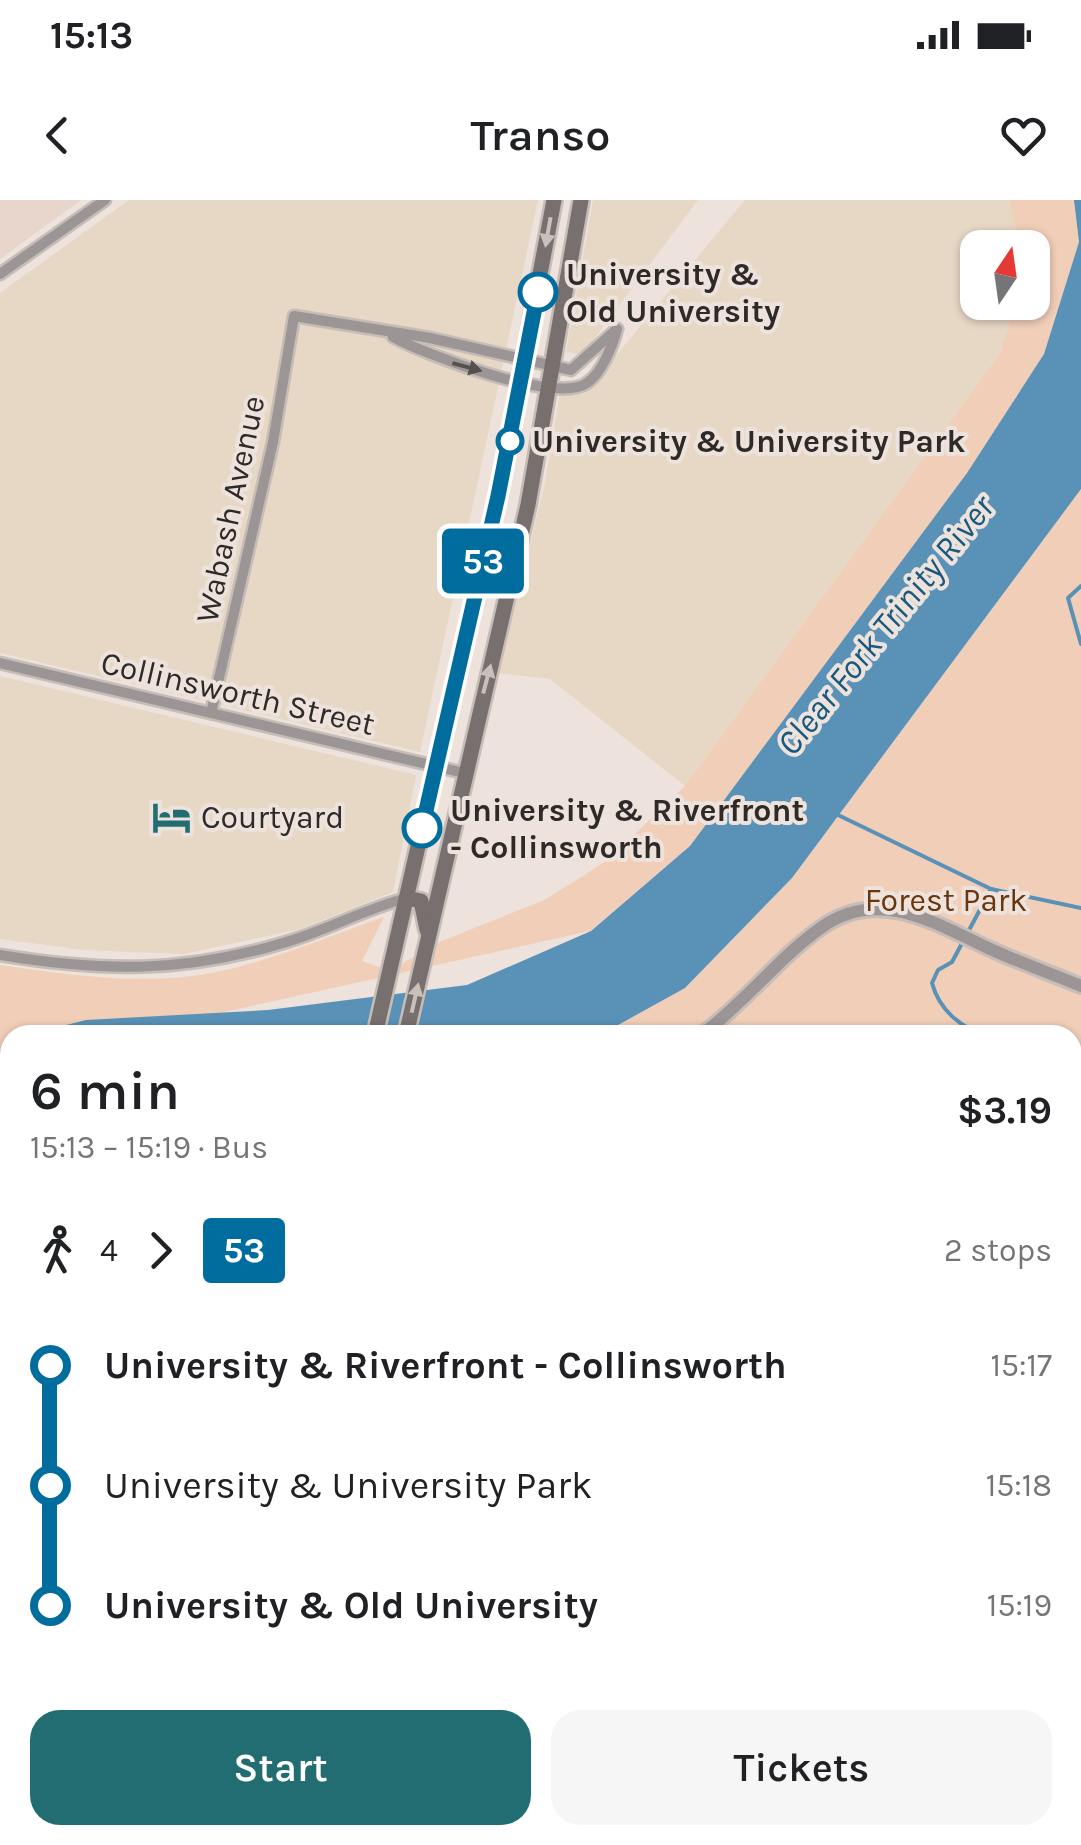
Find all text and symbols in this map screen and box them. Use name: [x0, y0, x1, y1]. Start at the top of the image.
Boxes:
text: 15:13: [50, 13, 133, 58]
icon: back: [30, 108, 85, 163]
icon: heart: [996, 108, 1051, 163]
text: Transo: [471, 109, 610, 161]
one-way arrow: [540, 217, 555, 249]
north arrow: [960, 230, 1050, 320]
map controls: [960, 230, 1050, 320]
place label: University & Old University: [566, 256, 780, 330]
marker: University & Old University: [519, 273, 557, 311]
one-way arrow: [452, 359, 483, 375]
street label: Wabash Avenue: [188, 392, 273, 626]
place label: University & University Park: [532, 423, 966, 460]
marker: University & University Park: [497, 428, 523, 454]
water label: Clear Fork Trinity River: [768, 486, 1003, 763]
line badge: 53: [438, 528, 528, 594]
text: 53: [462, 541, 504, 582]
street label: Collinsworth Street: [97, 644, 378, 743]
one-way arrow: [479, 663, 495, 694]
place label: University & Riverfront - Collinsworth: [450, 792, 804, 866]
hotel icon: Courtyard: [150, 796, 192, 838]
place label: Courtyard: [201, 799, 344, 836]
marker: University & Riverfront - Collinsworth: [403, 809, 441, 847]
park label: Forest Park: [865, 882, 1027, 919]
one-way arrow: [408, 982, 423, 1013]
text: 6 min: [30, 1059, 180, 1123]
text: $3.19: [957, 1088, 1052, 1133]
text: 15:13 – 15:19 · Bus: [30, 1129, 268, 1166]
icon: walk: [30, 1223, 85, 1278]
icon: forward: [133, 1223, 188, 1278]
text: 53: [223, 1230, 265, 1271]
text: 4: [100, 1232, 118, 1269]
text: 2 stops: [944, 1232, 1052, 1269]
text: University & Riverfront - Collinsworth: [104, 1343, 787, 1388]
text: 15:17: [990, 1347, 1052, 1384]
text: University & University Park: [104, 1463, 592, 1508]
text: 15:18: [986, 1467, 1052, 1504]
text: University & Old University: [104, 1583, 598, 1628]
text: 15:19: [987, 1587, 1052, 1624]
button: Start: [30, 1710, 531, 1825]
button: Tickets: [551, 1710, 1052, 1825]

